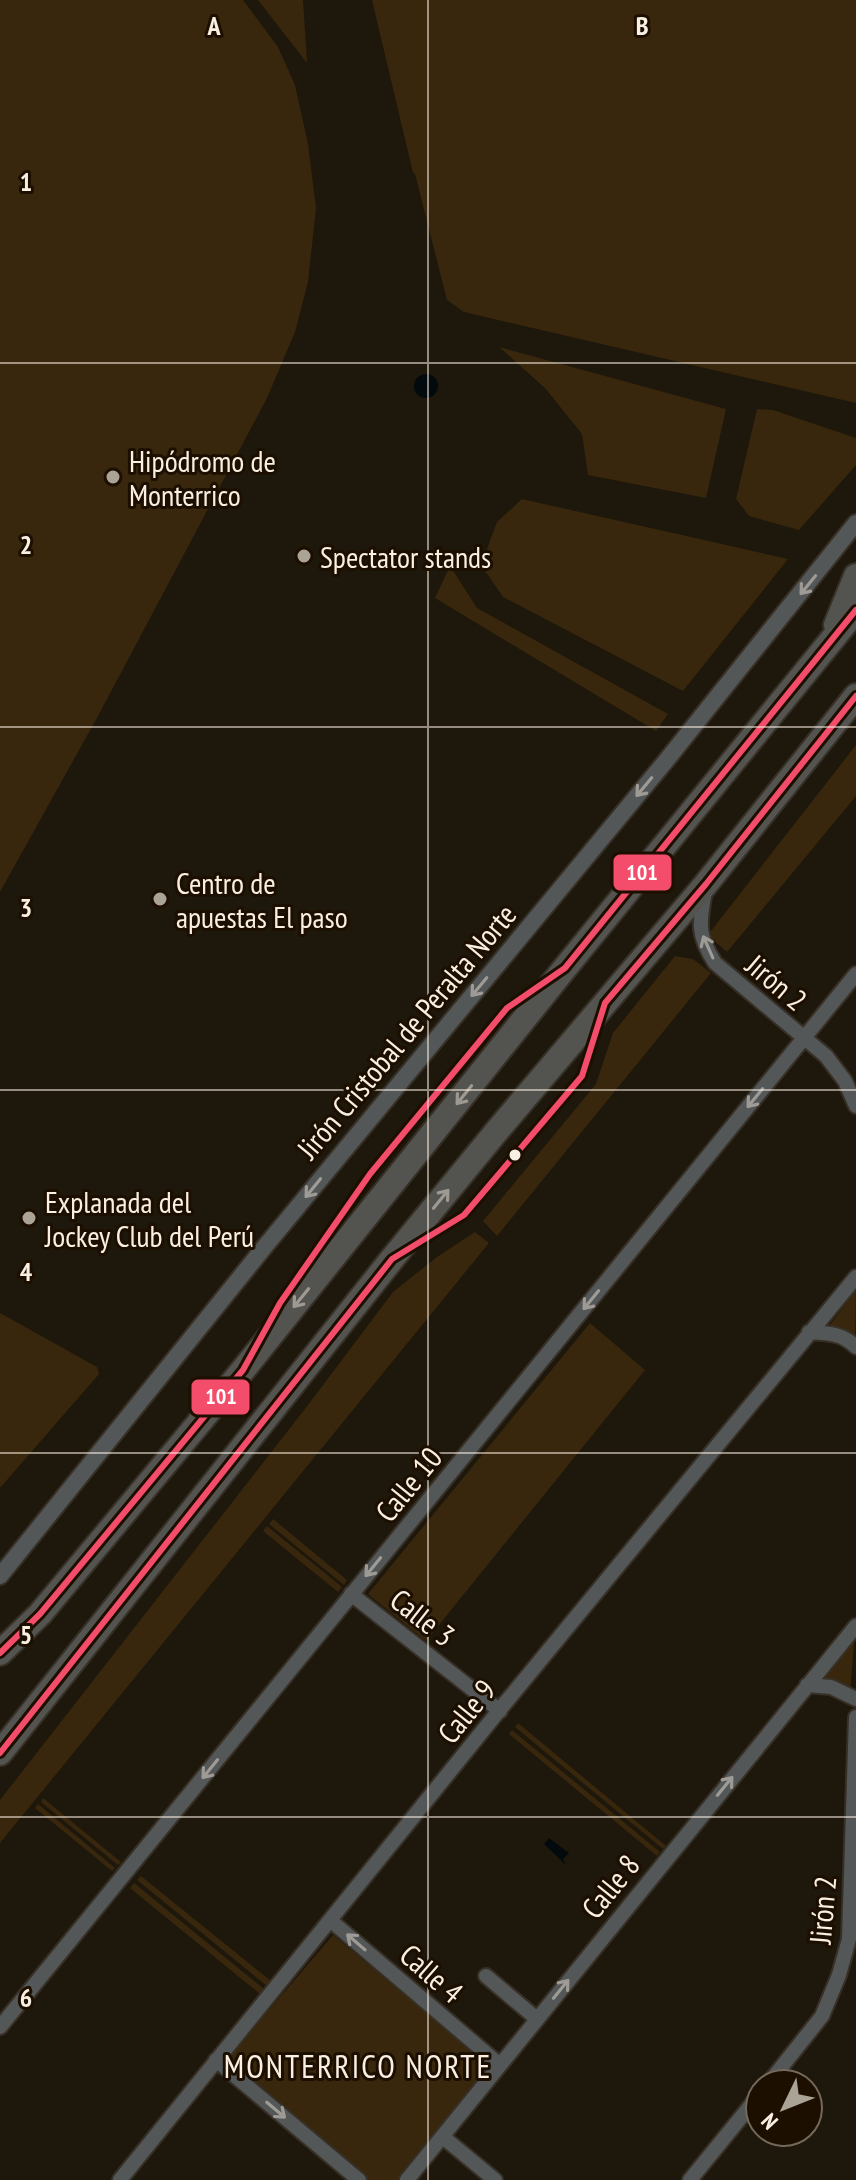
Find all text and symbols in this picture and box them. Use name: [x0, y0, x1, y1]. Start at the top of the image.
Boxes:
text: A: [206, 9, 221, 42]
text: B: [636, 9, 649, 42]
text: 1: [20, 165, 32, 198]
place label: Hipódromo de Monterrico: [129, 441, 276, 514]
marker: Hipódromo de Monterrico: [104, 468, 122, 486]
text: 2: [20, 528, 32, 561]
place label: Spectator stands: [320, 537, 491, 576]
marker: Spectator stands: [295, 547, 313, 565]
one-way arrow: [799, 574, 817, 595]
one-way arrow: [635, 776, 653, 796]
line badge: 101: [612, 853, 673, 892]
text: 101: [626, 858, 658, 886]
place label: Centro de apuestas El paso: [176, 863, 348, 936]
marker: Centro de apuestas El paso: [151, 890, 169, 908]
text: 3: [20, 891, 32, 924]
street label: Jirón Cristobal de Peralta Norte: [287, 895, 524, 1167]
one-way arrow: [699, 936, 714, 960]
street label: Jirón 2: [738, 945, 816, 1019]
one-way arrow: [470, 976, 487, 997]
one-way arrow: [455, 1084, 472, 1105]
one-way arrow: [746, 1087, 764, 1108]
unlabelled marker: [507, 1147, 523, 1163]
one-way arrow: [304, 1177, 322, 1198]
place label: Explanada del Jockey Club del Perú: [44, 1182, 254, 1255]
one-way arrow: [433, 1189, 450, 1210]
marker: Explanada del Jockey Club del Perú: [20, 1209, 38, 1227]
text: 4: [20, 1255, 33, 1288]
one-way arrow: [292, 1287, 310, 1308]
one-way arrow: [582, 1289, 600, 1310]
line badge: 101: [190, 1378, 251, 1416]
text: 101: [205, 1382, 237, 1410]
street label: Calle 10: [366, 1439, 450, 1529]
one-way arrow: [365, 1556, 382, 1577]
street label: Calle 3: [383, 1580, 463, 1654]
text: 5: [20, 1618, 32, 1651]
street label: Calle 9: [428, 1671, 504, 1751]
one-way arrow: [201, 1758, 219, 1779]
one-way arrow: [716, 1776, 734, 1797]
street label: Calle 8: [572, 1846, 648, 1926]
street label: Jirón 2: [800, 1874, 844, 1947]
one-way arrow: [346, 1933, 366, 1951]
street label: Calle 4: [392, 1935, 472, 2011]
one-way arrow: [552, 1978, 570, 1999]
text: 6: [20, 1981, 32, 2014]
district label: MONTERRICO NORTE: [224, 2045, 492, 2087]
north arrow: [744, 2068, 824, 2148]
one-way arrow: [265, 2101, 285, 2119]
text: N: [755, 2108, 784, 2136]

